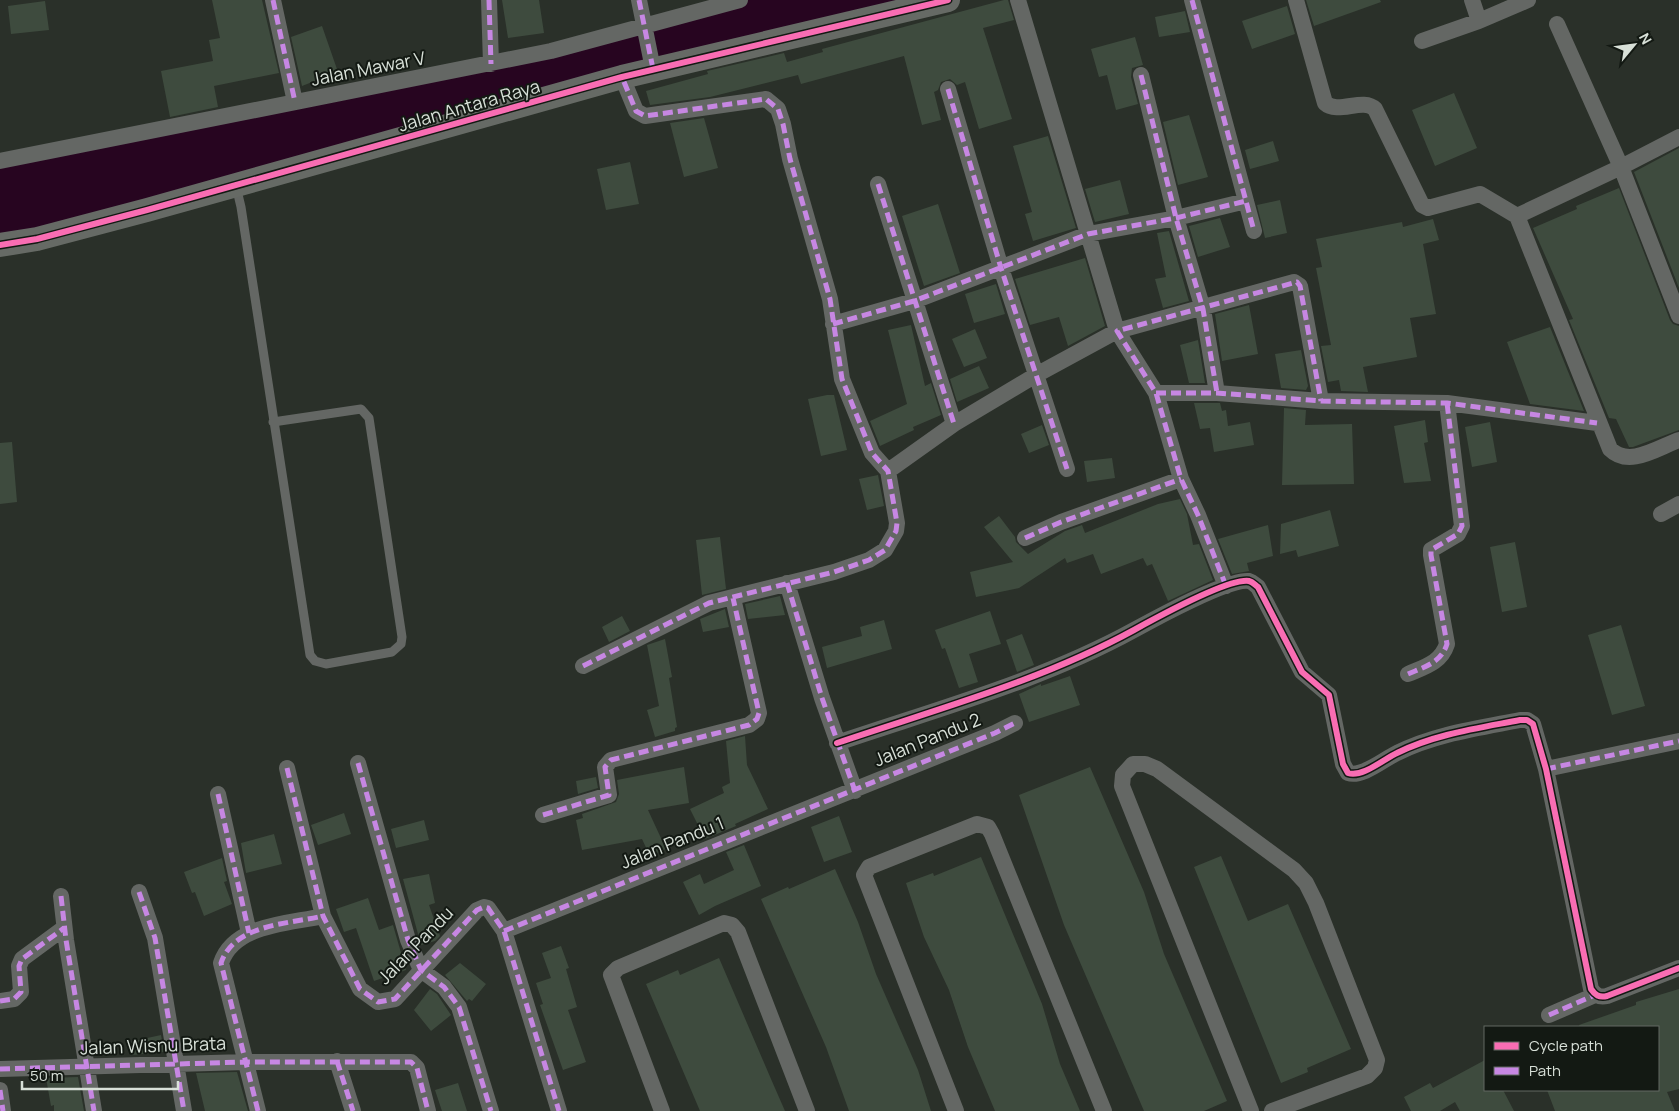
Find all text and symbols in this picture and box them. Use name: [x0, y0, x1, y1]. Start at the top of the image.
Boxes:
north arrow: [1609, 20, 1659, 70]
text: N: [1635, 29, 1657, 47]
street label: Jalan Mawar V: [309, 45, 427, 91]
street label: Jalan Antara Raya: [396, 73, 542, 137]
street label: Jalan Pandu 2: [870, 707, 984, 771]
street label: Jalan Pandu 1: [617, 810, 727, 874]
street label: Jalan Pandu: [372, 901, 458, 989]
legend: [1484, 1026, 1659, 1091]
street label: Jalan Wisnu Brata: [79, 1030, 227, 1060]
text: Cycle path: [1529, 1035, 1603, 1056]
scale bar: [22, 1058, 179, 1090]
text: Path: [1529, 1060, 1561, 1081]
text: 50 m: [30, 1065, 64, 1086]

